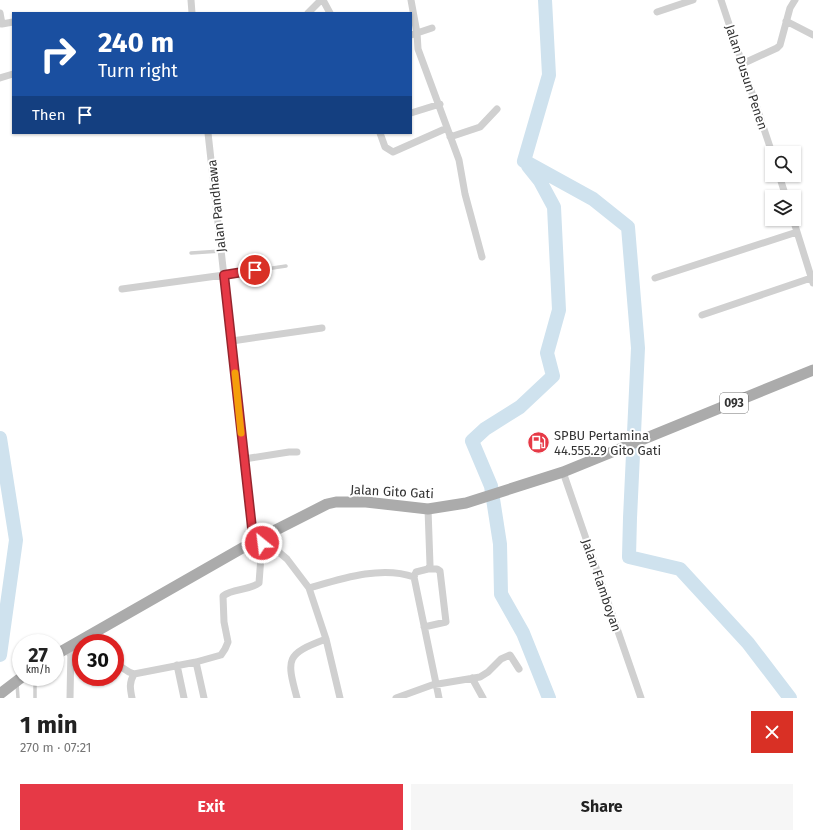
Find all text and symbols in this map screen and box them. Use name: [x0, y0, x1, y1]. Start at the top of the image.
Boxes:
street label: Jalan Dusun Penen: [722, 23, 771, 132]
text: 240 m: [98, 26, 174, 59]
icon: right: [32, 28, 84, 80]
text: Turn right: [98, 60, 178, 82]
icon: arrive: [74, 104, 96, 126]
text: Then: [32, 106, 66, 124]
map controls: [765, 146, 801, 226]
button: search: [765, 146, 801, 182]
street label: Jalan Pandhawa: [204, 159, 229, 253]
button: layers: [765, 190, 801, 226]
pin: [238, 253, 272, 287]
icon: arrive: [244, 259, 266, 281]
road number: 093: [720, 393, 748, 413]
place label: SPBU Pertamina 44.555.29 Gito Gati: [554, 428, 661, 458]
fuel station icon: SPBU Pertamina 44.555.29 Gito Gati: [525, 429, 551, 455]
street label: Jalan Gito Gati: [350, 482, 434, 501]
position arrow: [241, 522, 283, 564]
street label: Jalan Flamboyan: [579, 537, 624, 634]
speed limit sign: 30: [72, 634, 124, 686]
text: 27: [28, 643, 48, 667]
text: km/h: [26, 664, 50, 676]
text: 1 min: [20, 711, 78, 739]
button: close: [751, 711, 793, 753]
text: 270 m · 07:21: [20, 740, 91, 755]
button: Exit: [20, 784, 403, 830]
button: Share: [411, 784, 793, 830]

